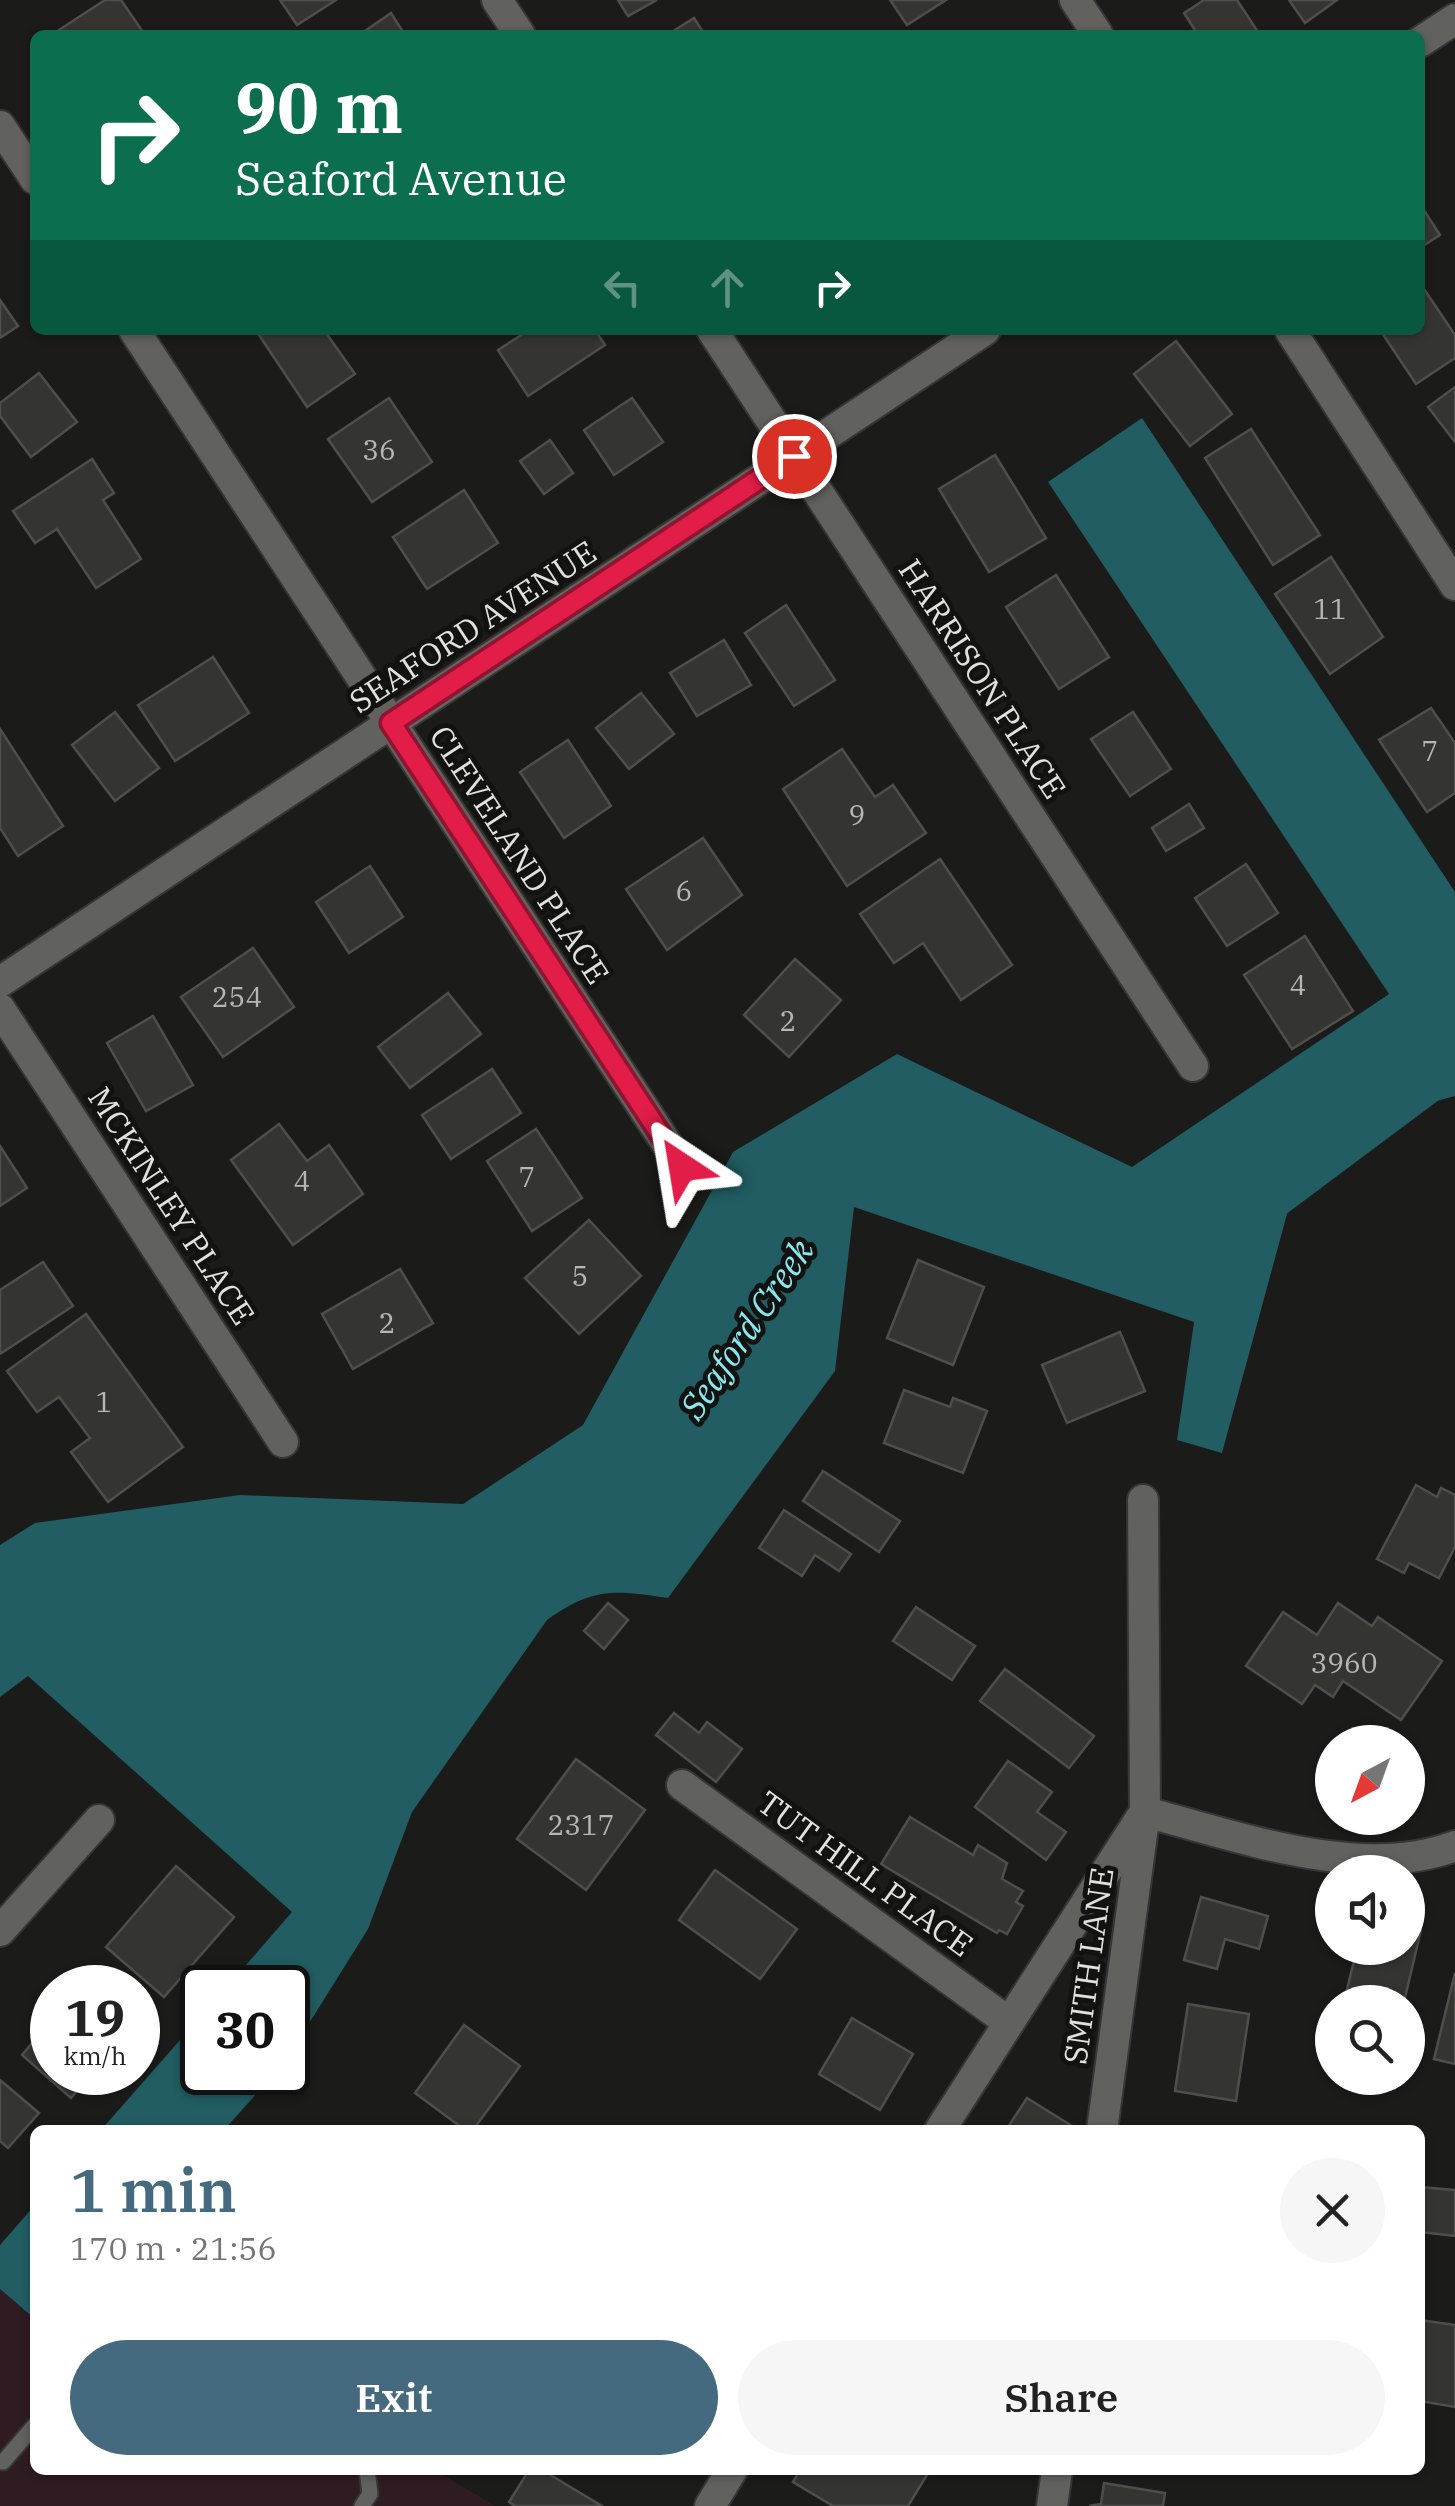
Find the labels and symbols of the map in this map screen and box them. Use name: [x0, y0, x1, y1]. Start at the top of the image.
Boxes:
pin: [752, 414, 837, 499]
house number: 36: [362, 431, 396, 468]
street label: SEAFORD AVENUE: [341, 531, 604, 722]
street label: HARRISON PLACE: [890, 551, 1076, 806]
house number: 11: [1313, 590, 1347, 627]
street label: CLEVELAND PLACE: [421, 717, 619, 992]
house number: 7: [1422, 732, 1438, 769]
house number: 9: [849, 796, 865, 833]
house number: 6: [676, 872, 692, 909]
house number: 4: [1290, 966, 1306, 1003]
house number: 254: [212, 978, 262, 1015]
house number: 2: [780, 1002, 796, 1039]
street label: MCKINLEY PLACE: [79, 1078, 265, 1332]
position arrow: [630, 1115, 734, 1219]
house number: 7: [519, 1158, 535, 1195]
house number: 4: [294, 1162, 310, 1199]
water label: Seaford Creek: [668, 1229, 824, 1428]
house number: 5: [572, 1257, 588, 1294]
house number: 2: [379, 1304, 395, 1341]
house number: 1: [96, 1383, 112, 1420]
house number: 3960: [1310, 1644, 1378, 1681]
north arrow: [1315, 1725, 1425, 1835]
street label: TUT HILL PLACE: [750, 1781, 982, 1965]
house number: 2317: [547, 1806, 615, 1843]
street label: SMITH LANE: [1053, 1865, 1123, 2067]
speed limit sign: 30: [180, 1965, 310, 2095]

